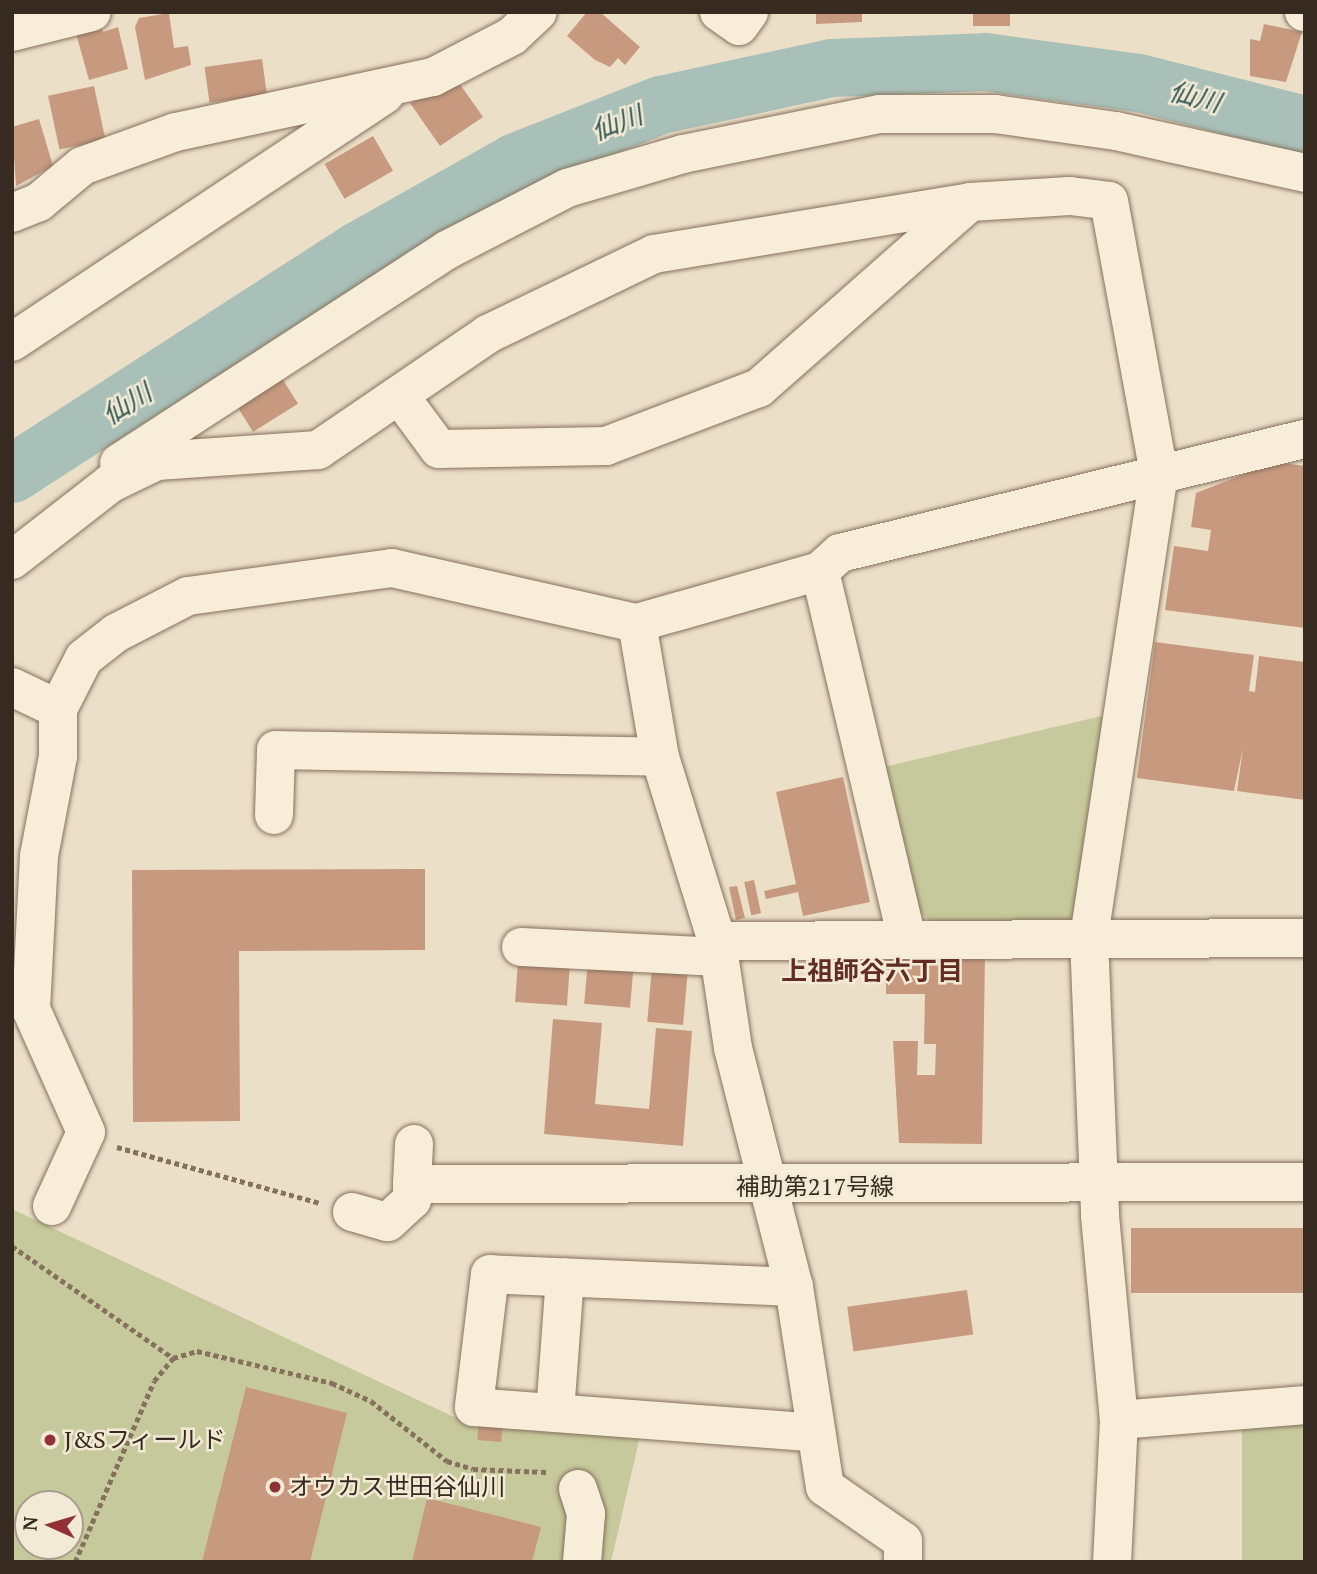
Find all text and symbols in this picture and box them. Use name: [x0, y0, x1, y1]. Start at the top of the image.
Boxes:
water label: 仙川: [1166, 76, 1224, 118]
water label: 仙川: [587, 99, 647, 147]
water label: 仙川: [97, 377, 157, 431]
district label: 上祖師谷六丁目: [781, 955, 963, 987]
street label: 補助第217号線: [736, 1173, 894, 1201]
place label: J&Sフィールド: [64, 1426, 226, 1454]
marker: J&Sフィールド: [42, 1432, 58, 1448]
place label: オウカス世田谷仙川: [289, 1473, 505, 1501]
marker: オウカス世田谷仙川: [267, 1479, 283, 1495]
north arrow: [14, 1490, 84, 1560]
text: N: [17, 1516, 43, 1532]

